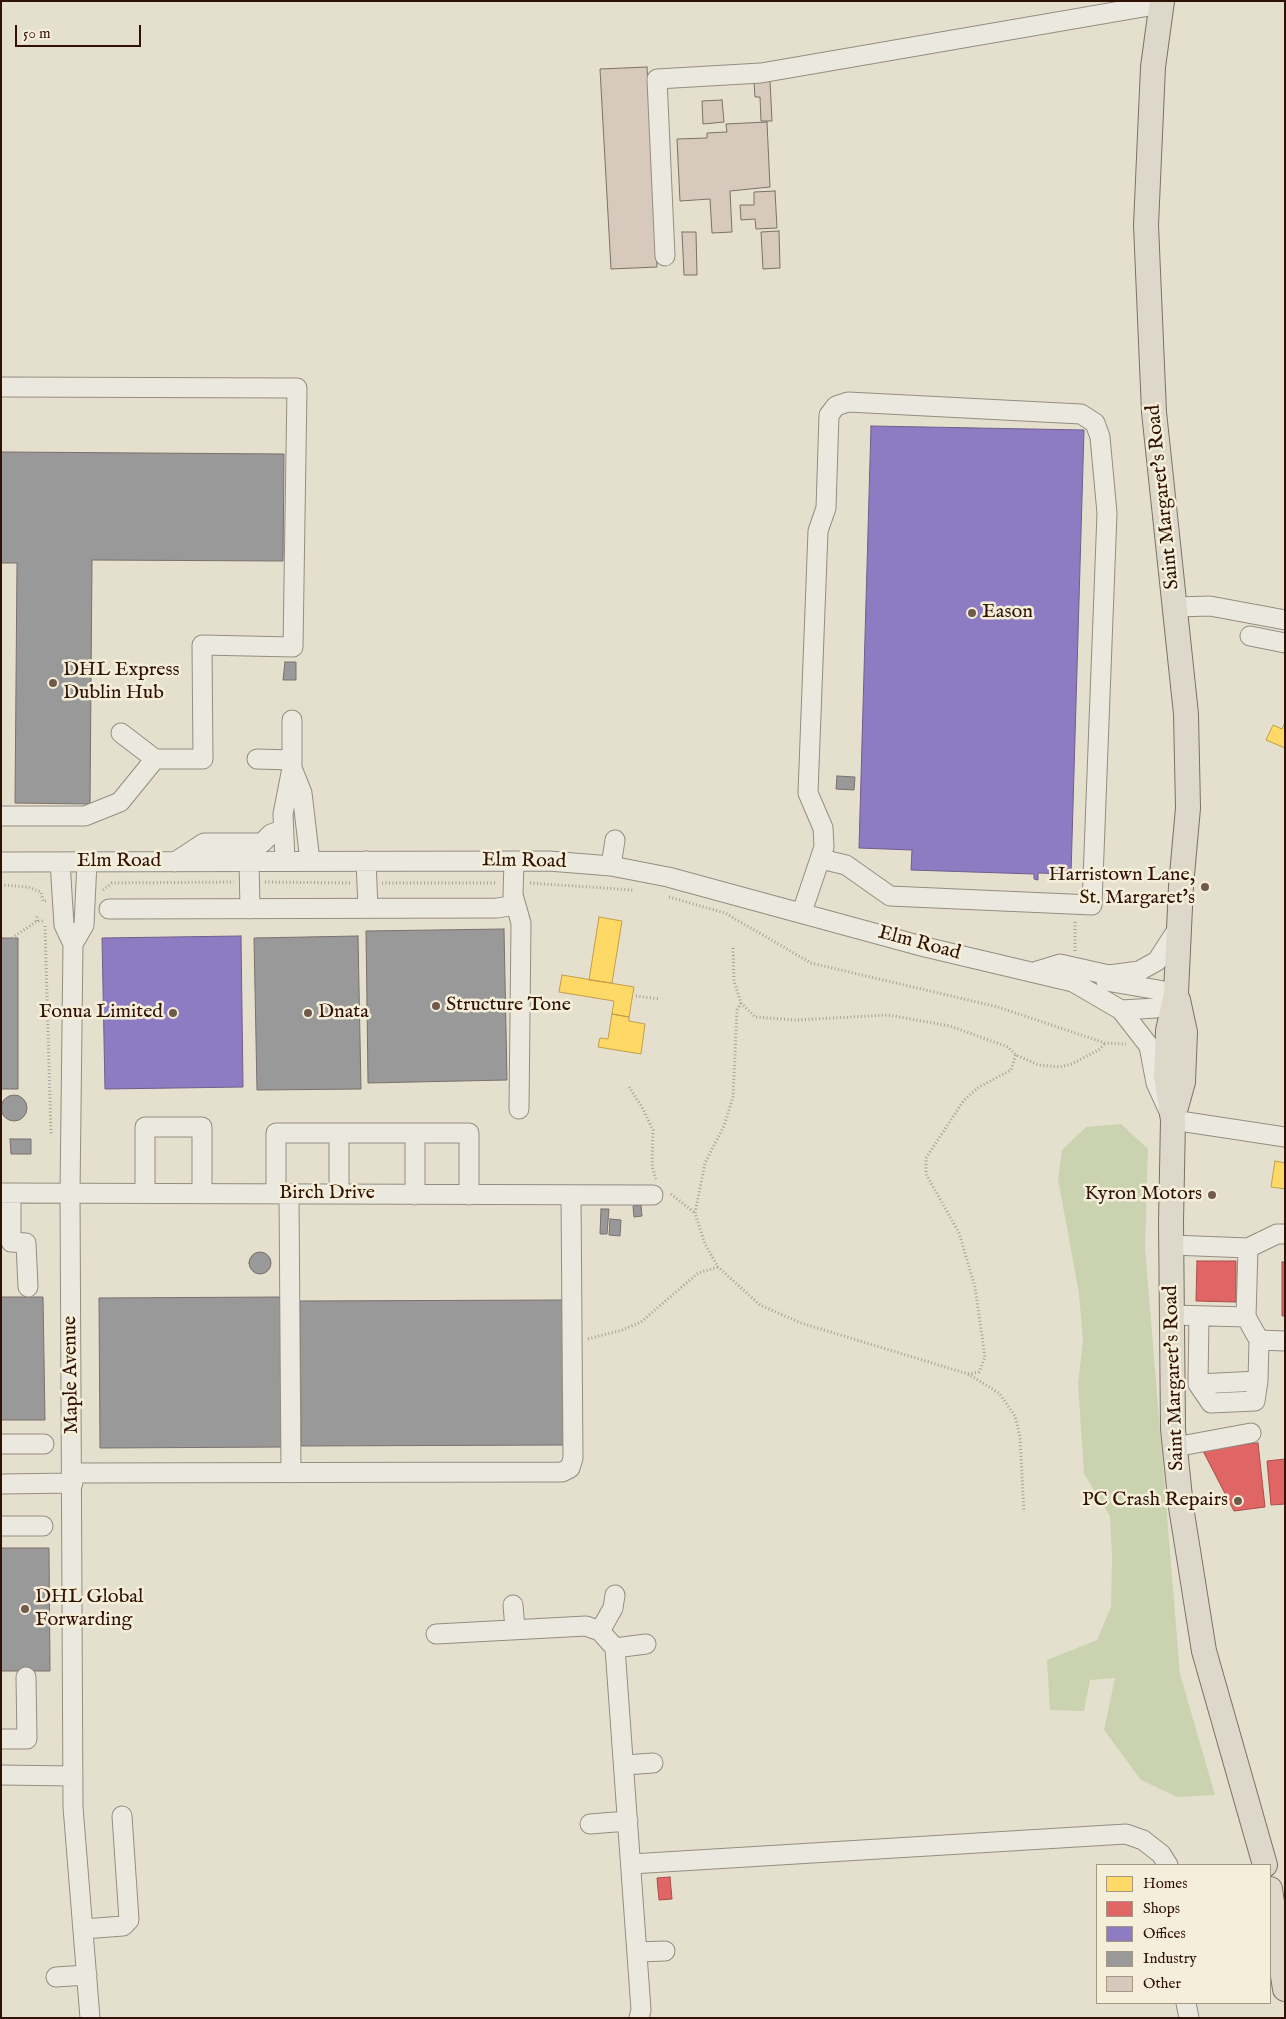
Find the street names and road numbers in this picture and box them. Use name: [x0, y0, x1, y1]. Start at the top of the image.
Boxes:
street label: Saint Margaret's Road: [1142, 403, 1186, 591]
street label: Elm Road: [482, 849, 566, 875]
street label: Elm Road: [77, 850, 161, 874]
street label: Elm Road: [875, 921, 963, 967]
street label: Birch Drive: [279, 1182, 375, 1206]
street label: Saint Margaret's Road: [1160, 1285, 1190, 1471]
street label: Maple Avenue: [59, 1316, 85, 1434]

